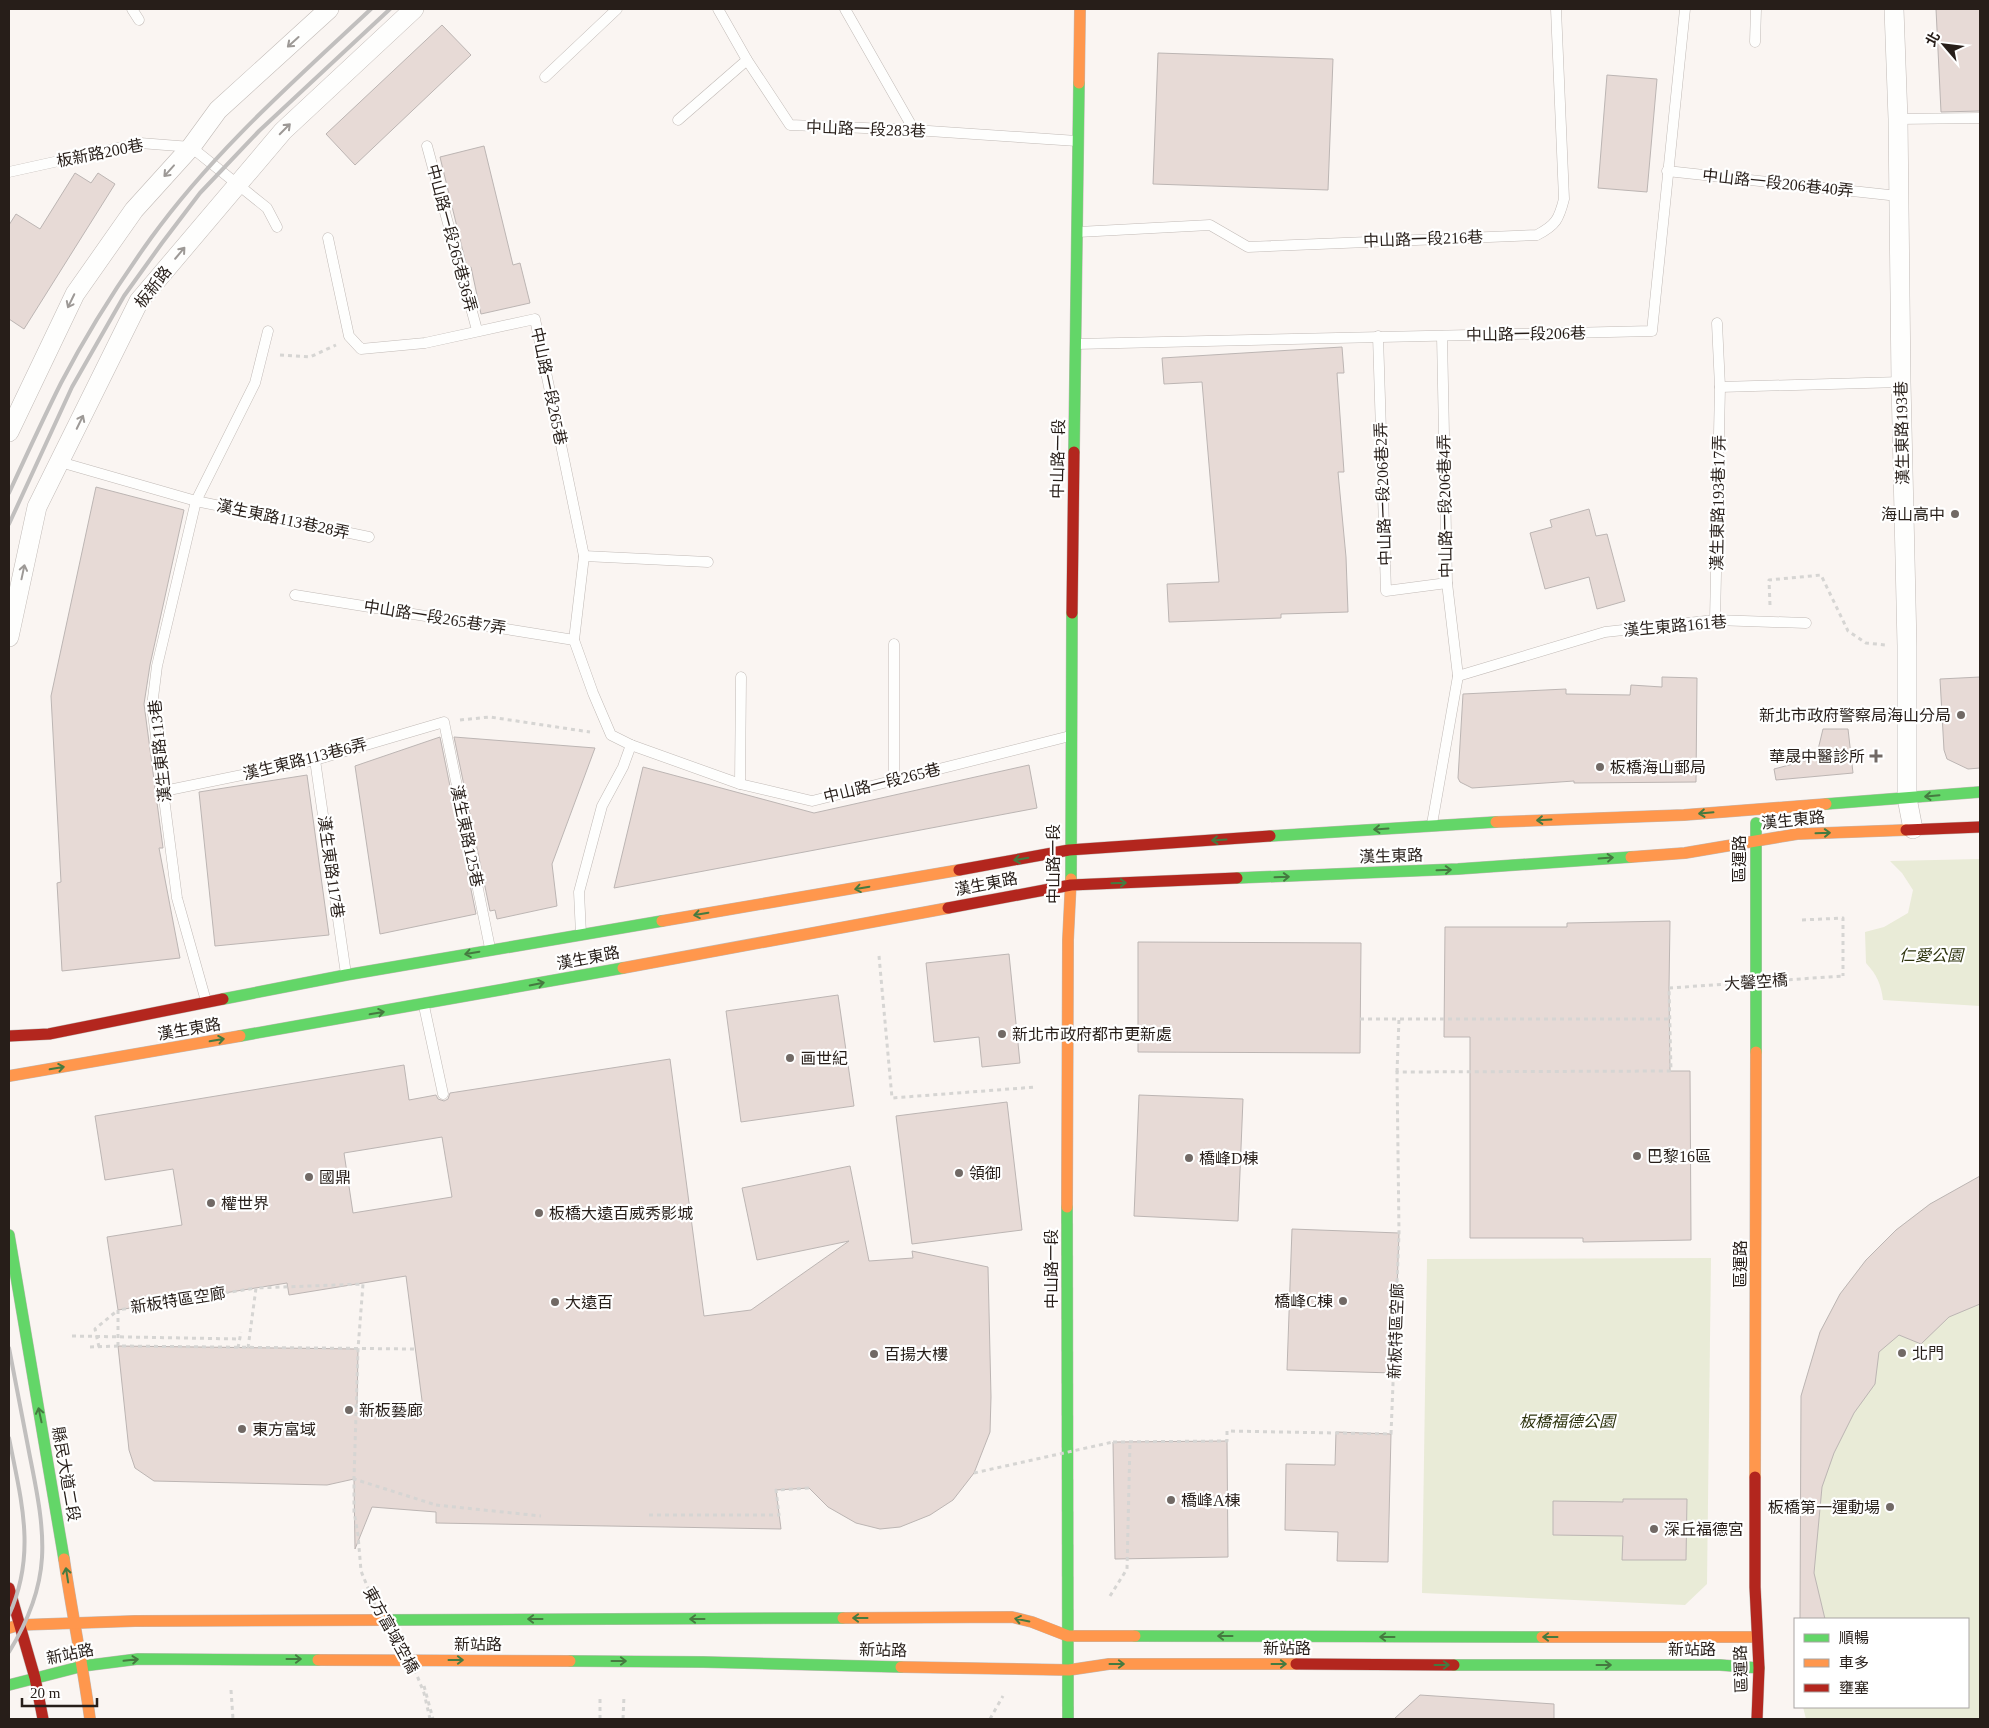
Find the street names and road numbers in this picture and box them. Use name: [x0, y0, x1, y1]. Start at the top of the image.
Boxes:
street label: 中山路一段283巷: [806, 118, 926, 140]
street label: 板新路200巷: [55, 136, 145, 170]
street label: 中山路一段265巷36弄: [424, 162, 480, 314]
street label: 中山路一段206巷40弄: [1702, 167, 1854, 199]
street label: 中山路一段216巷: [1363, 228, 1483, 250]
street label: 板新路: [132, 263, 174, 311]
street label: 中山路一段206巷: [1466, 324, 1586, 344]
street label: 中山路一段265巷: [528, 326, 570, 446]
street label: 漢生東路193巷: [1893, 381, 1911, 485]
street label: 中山路一段: [1049, 419, 1067, 499]
street label: 中山路一段206巷2弄: [1372, 422, 1394, 566]
street label: 中山路一段206巷4弄: [1435, 434, 1455, 578]
street label: 漢生東路193巷17弄: [1708, 435, 1728, 571]
street label: 漢生東路113巷28弄: [215, 497, 351, 541]
street label: 中山路一段265巷7弄: [363, 597, 507, 637]
street label: 漢生東路161巷: [1622, 613, 1728, 639]
street label: 漢生東路113巷: [146, 699, 174, 803]
street label: 漢生東路113巷6弄: [241, 735, 369, 783]
street label: 中山路一段265巷: [822, 760, 942, 806]
street label: 漢生東路125巷: [448, 783, 486, 889]
street label: 漢生東路: [1760, 808, 1826, 832]
street label: 漢生東路117巷: [315, 815, 347, 919]
street label: 中山路一段: [1045, 824, 1062, 904]
street label: 區運路: [1731, 835, 1748, 883]
street label: 漢生東路: [1359, 846, 1423, 866]
street label: 漢生東路: [953, 870, 1019, 898]
street label: 漢生東路: [555, 944, 621, 972]
street label: 大馨空橋: [1723, 971, 1789, 993]
street label: 漢生東路: [156, 1015, 222, 1043]
street label: 中山路一段: [1043, 1229, 1060, 1309]
street label: 區運路: [1732, 1240, 1749, 1288]
street label: 新板特區空廊: [1386, 1283, 1406, 1379]
street label: 新板特區空廊: [129, 1284, 227, 1316]
street label: 縣民大道二段: [49, 1425, 83, 1523]
street label: 東方富域空橋: [360, 1584, 422, 1676]
street label: 新站路: [454, 1636, 502, 1653]
street label: 新站路: [1263, 1640, 1311, 1657]
street label: 新站路: [45, 1641, 95, 1667]
street label: 新站路: [859, 1641, 907, 1659]
street label: 新站路: [1668, 1641, 1716, 1658]
street label: 區運路: [1732, 1645, 1750, 1693]

